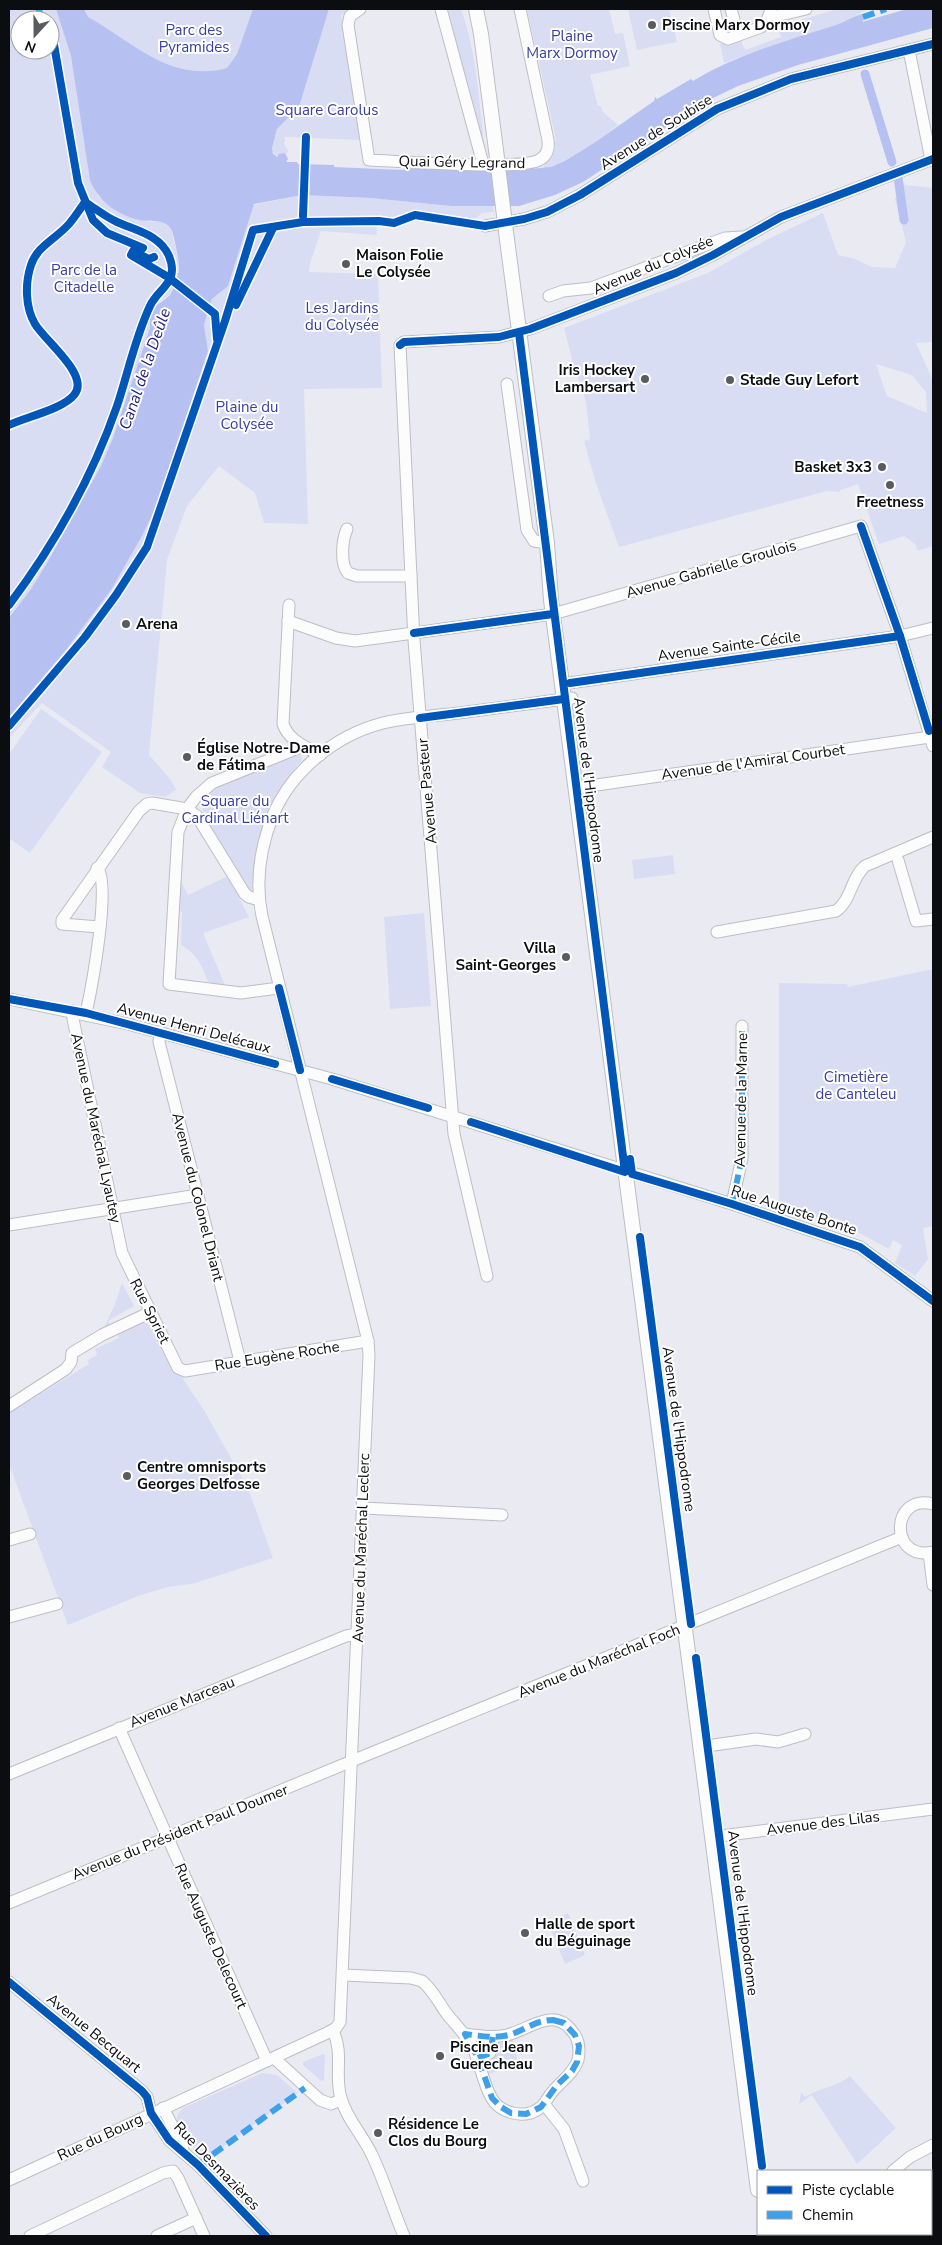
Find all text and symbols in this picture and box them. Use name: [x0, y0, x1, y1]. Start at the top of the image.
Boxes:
north arrow: [10, 10, 60, 60]
place label: Piscine Marx Dormoy: [662, 15, 810, 35]
marker: Piscine Marx Dormoy: [646, 19, 658, 31]
park label: Parc des Pyramides: [159, 20, 229, 57]
park label: Plaine Marx Dormoy: [526, 26, 618, 63]
text: N: [22, 36, 39, 57]
street label: Avenue de Soubise: [596, 89, 716, 175]
park label: Square Carolus: [276, 100, 378, 120]
street label: Quai Géry Legrand: [398, 151, 526, 173]
street label: Avenue du Colysée: [590, 231, 716, 299]
place label: Maison Folie Le Colysée: [356, 245, 443, 282]
marker: Maison Folie Le Colysée: [340, 258, 352, 270]
park label: Parc de la Citadelle: [51, 260, 117, 297]
park label: Les Jardins du Colysée: [305, 298, 379, 335]
water label: Canal de la Deûle: [114, 305, 176, 433]
place label: Iris Hockey Lambersart: [555, 360, 635, 397]
place label: Stade Guy Lefort: [740, 370, 859, 390]
marker: Iris Hockey Lambersart: [639, 373, 651, 385]
marker: Stade Guy Lefort: [724, 374, 736, 386]
park label: Plaine du Colysée: [216, 397, 278, 434]
place label: Basket 3x3: [794, 457, 872, 477]
marker: Basket 3x3: [876, 461, 888, 473]
marker: Freetness: [884, 479, 896, 491]
place label: Freetness: [856, 492, 924, 512]
street label: Avenue Gabrielle Groulois: [624, 535, 798, 603]
place label: Arena: [136, 614, 178, 634]
marker: Arena: [120, 618, 132, 630]
street label: Avenue Sainte-Cécile: [656, 626, 802, 666]
street label: Avenue de l'Hippodrome: [569, 696, 609, 864]
street label: Avenue Pasteur: [412, 737, 442, 845]
place label: Église Notre-Dame de Fátima: [197, 738, 330, 775]
street label: Avenue de l'Amiral Courbet: [660, 739, 847, 785]
marker: Église Notre-Dame de Fátima: [181, 751, 193, 763]
park label: Square du Cardinal Liénart: [181, 791, 289, 828]
place label: Villa Saint-Georges: [455, 938, 556, 975]
marker: Villa Saint-Georges: [560, 951, 572, 963]
street label: Avenue Henri Delécaux: [115, 998, 273, 1058]
street label: Avenue du Maréchal Lyautey: [66, 1031, 126, 1225]
street label: Avenue de la Marne: [730, 1033, 752, 1167]
park label: Cimetière de Canteleu: [816, 1067, 896, 1104]
street label: Avenue du Colonel Driant: [167, 1111, 229, 1284]
street label: Rue Auguste Bonte: [729, 1180, 859, 1240]
street label: Rue Spriet: [125, 1275, 175, 1348]
street label: Rue Eugène Roche: [213, 1336, 341, 1376]
street label: Avenue de l'Hippodrome: [658, 1345, 700, 1513]
street label: Avenue du Maréchal Leclerc: [348, 1453, 374, 1643]
place label: Centre omnisports Georges Delfosse: [137, 1457, 266, 1494]
marker: Centre omnisports Georges Delfosse: [121, 1470, 133, 1482]
street label: Avenue du Maréchal Foch: [515, 1619, 683, 1703]
street label: Avenue Marceau: [126, 1672, 238, 1732]
street label: Avenue du Président Paul Doumer: [69, 1779, 292, 1885]
street label: Avenue des Lilas: [765, 1806, 881, 1840]
street label: Avenue de l'Hippodrome: [723, 1829, 763, 1997]
street label: Rue Auguste Delecourt: [170, 1860, 252, 2012]
place label: Halle de sport du Béguinage: [535, 1914, 635, 1951]
marker: Halle de sport du Béguinage: [519, 1927, 531, 1939]
street label: Avenue Becquart: [43, 1989, 146, 2078]
place label: Piscine Jean Guerecheau: [450, 2037, 533, 2074]
marker: Piscine Jean Guerecheau: [434, 2050, 446, 2062]
street label: Rue du Bourg: [54, 2108, 146, 2166]
place label: Résidence Le Clos du Bourg: [388, 2114, 487, 2151]
street label: Rue Desmazières: [169, 2117, 265, 2215]
marker: Résidence Le Clos du Bourg: [372, 2127, 384, 2139]
legend: [757, 2170, 932, 2235]
text: Piste cyclable: [802, 2180, 894, 2200]
text: Chemin: [802, 2205, 853, 2225]

